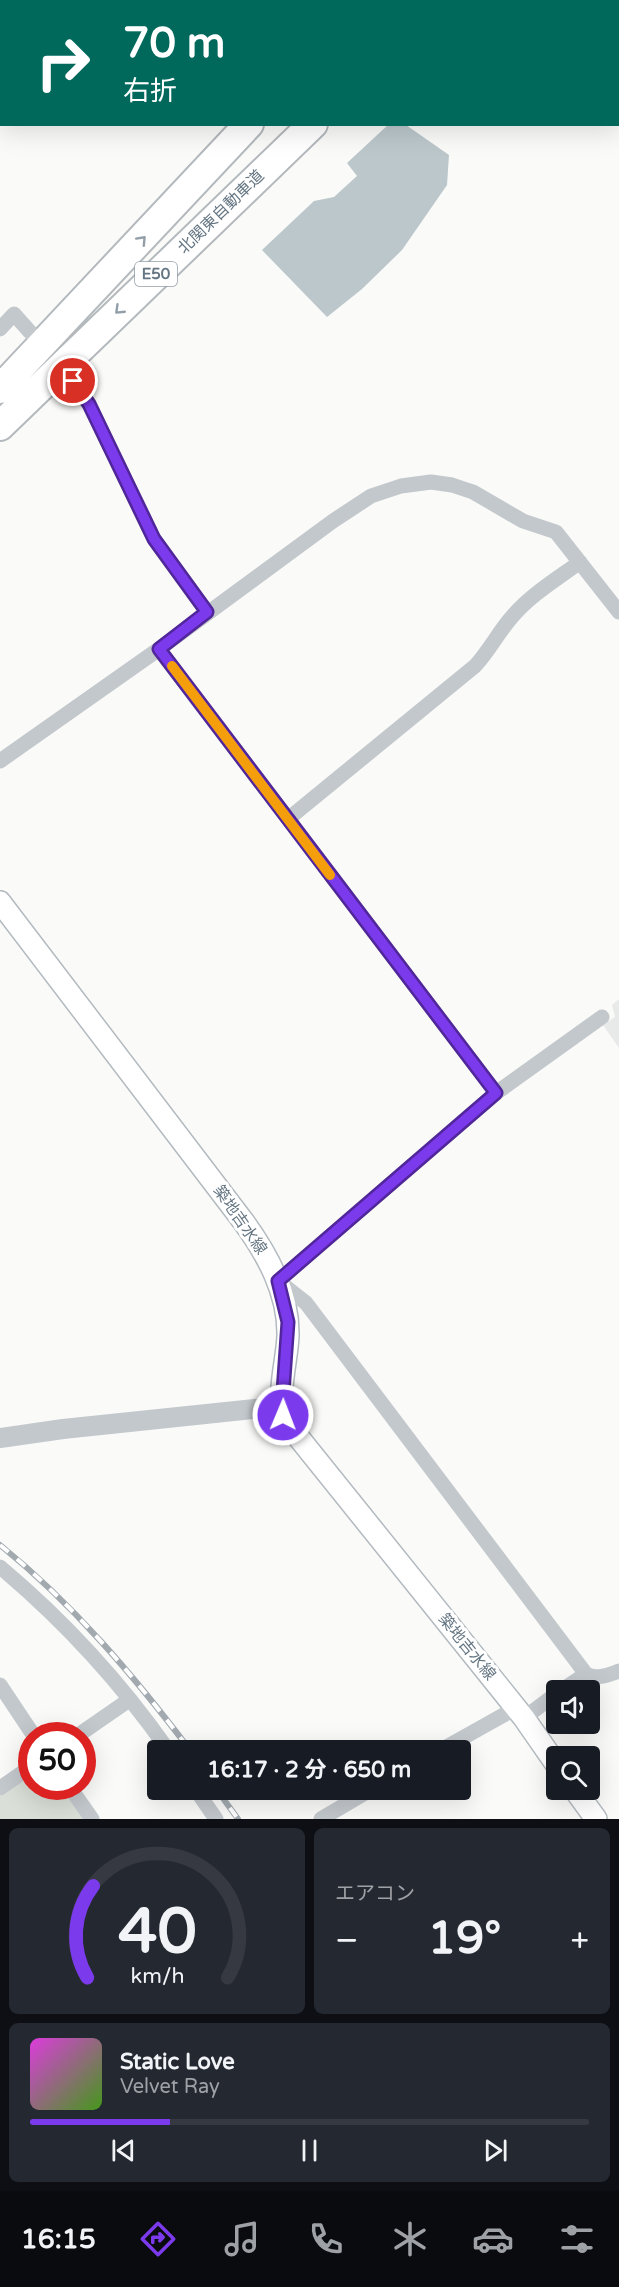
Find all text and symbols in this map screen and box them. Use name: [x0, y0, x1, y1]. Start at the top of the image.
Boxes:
text: 70 m: [123, 18, 225, 69]
icon: right: [24, 24, 102, 102]
text: 右折: [123, 75, 177, 108]
street label: 北関東自動車道: [174, 166, 268, 258]
one-way arrow: [134, 236, 145, 247]
road number: E50: [135, 262, 177, 286]
one-way arrow: [115, 302, 126, 313]
pin: [47, 355, 98, 406]
icon: arrive: [56, 364, 89, 397]
street label: 築地吉水線: [209, 1181, 271, 1259]
position arrow: [251, 1383, 315, 1447]
street label: 築地吉水線: [434, 1610, 500, 1684]
map controls: [546, 1680, 600, 1800]
button: sound: [546, 1680, 600, 1734]
speed limit sign: 50: [18, 1722, 96, 1800]
button: search: [546, 1746, 600, 1800]
text: 16:17 · 2 分 · 650 m: [207, 1757, 411, 1783]
text: エアコン: [335, 1882, 415, 1906]
text: 40: [118, 1895, 196, 1970]
text: 19°: [428, 1912, 501, 1966]
text: −: [335, 1921, 359, 1960]
text: +: [570, 1921, 589, 1960]
text: km/h: [130, 1963, 184, 1989]
text: Static Love: [120, 2049, 235, 2075]
text: Velvet Ray: [120, 2075, 220, 2099]
icon: previous: [107, 2134, 140, 2167]
icon: pause: [293, 2134, 326, 2167]
icon: next: [479, 2134, 512, 2167]
icon: directions: [137, 2218, 179, 2260]
icon: music: [221, 2218, 263, 2260]
icon: phone: [305, 2218, 347, 2260]
icon: climate: [389, 2218, 431, 2260]
icon: car: [472, 2218, 514, 2260]
icon: filters: [556, 2218, 598, 2260]
text: 16:15: [21, 2223, 96, 2256]

